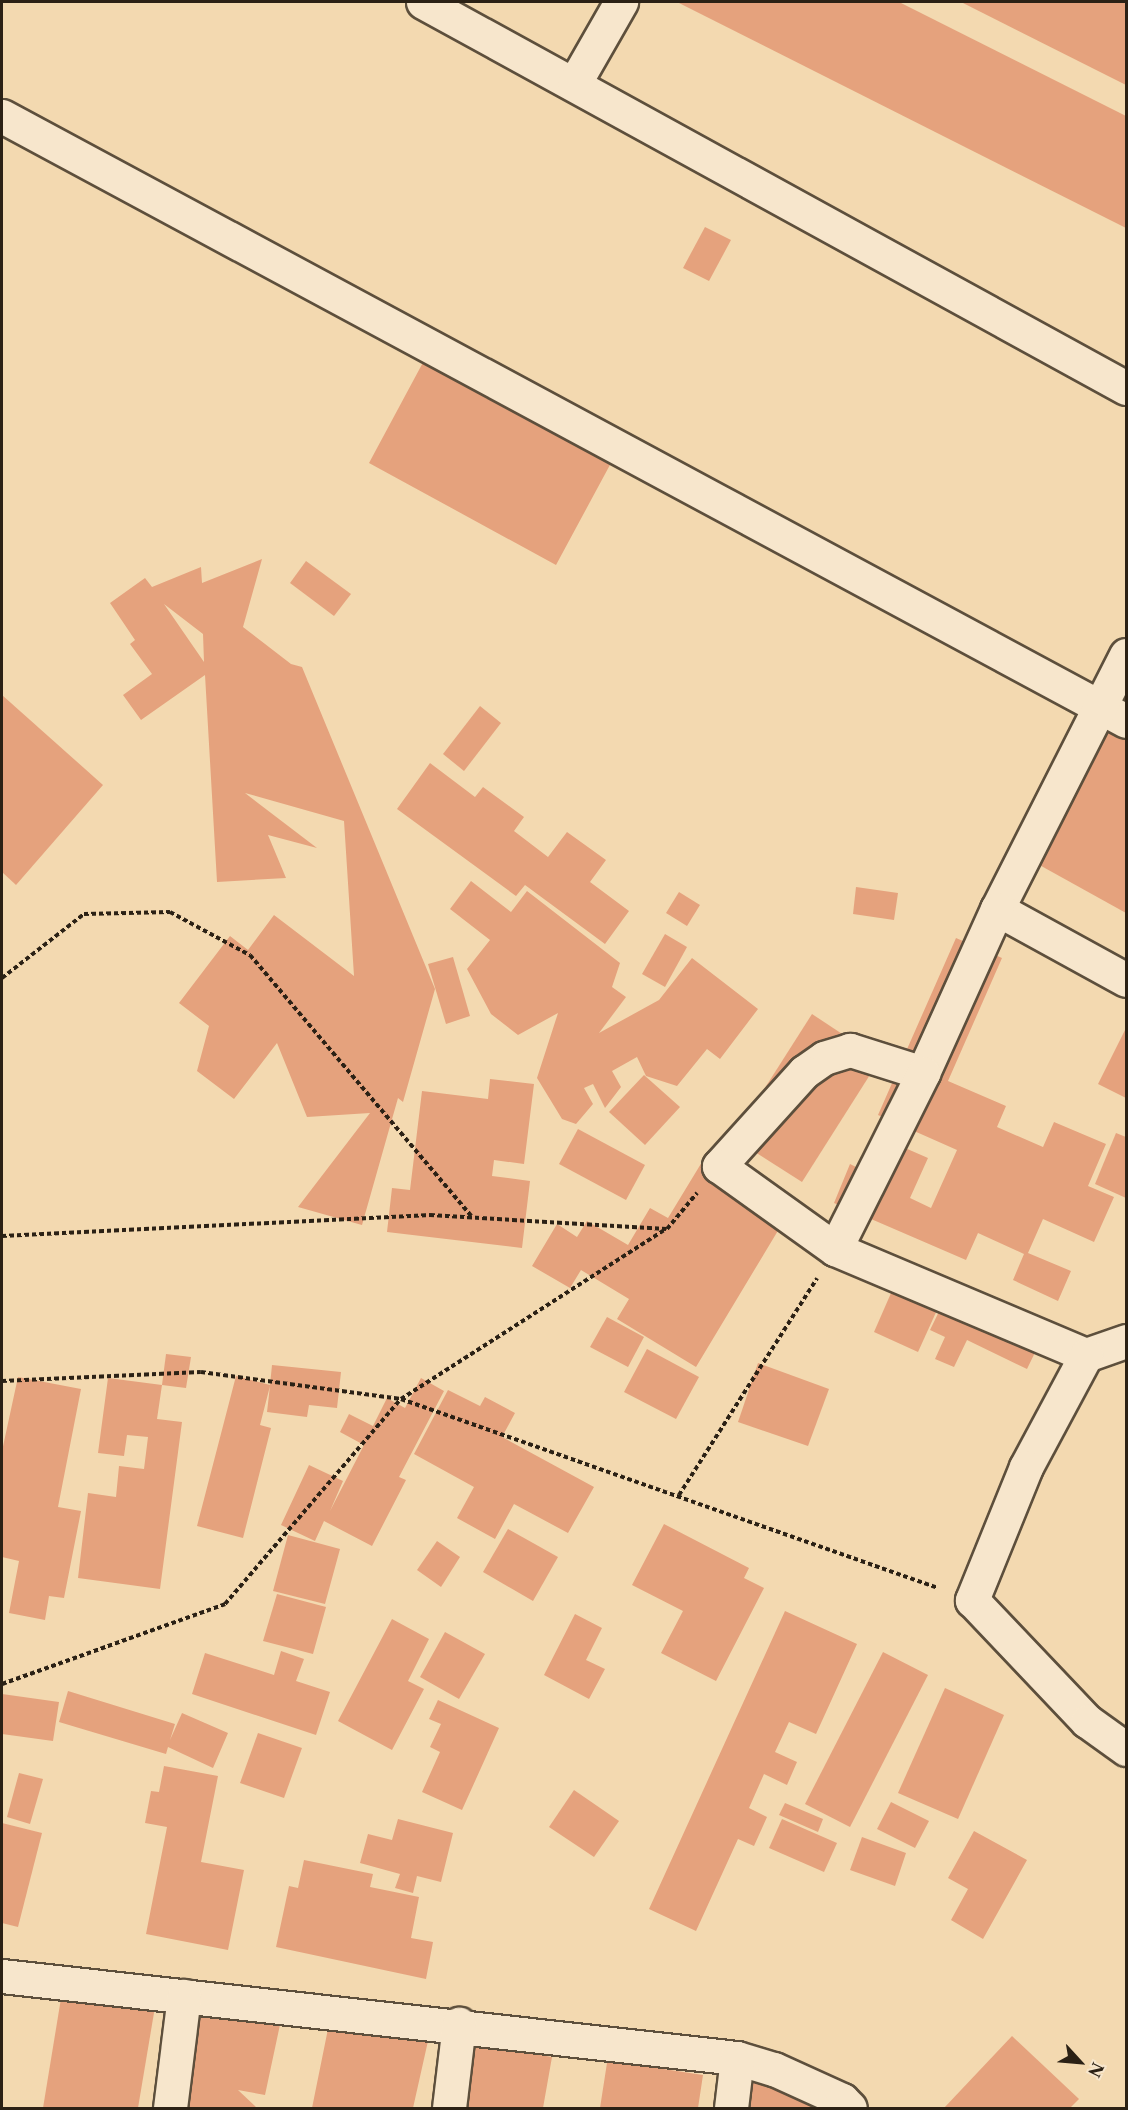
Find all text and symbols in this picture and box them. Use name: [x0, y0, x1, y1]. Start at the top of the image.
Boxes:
north arrow: [1050, 2032, 1110, 2092]
text: N: [1084, 2059, 1108, 2081]

